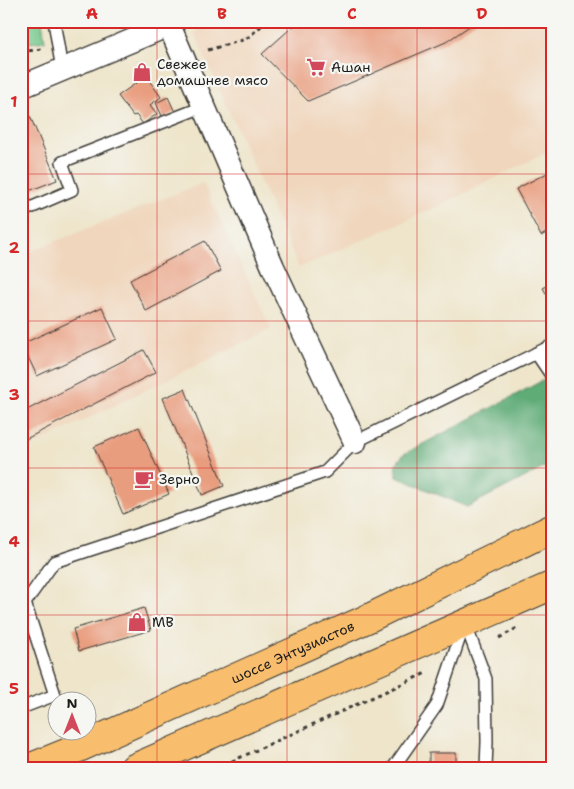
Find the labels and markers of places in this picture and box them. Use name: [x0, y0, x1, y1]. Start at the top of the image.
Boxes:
place label: Свежее домашнее мясо: [157, 55, 268, 89]
supermarket icon: Ашан: [305, 56, 327, 78]
place label: Ашан: [331, 58, 370, 76]
shop icon: Свежее домашнее мясо: [131, 61, 153, 83]
cafe icon: Зерно: [133, 468, 155, 490]
place label: Зерно: [159, 470, 200, 488]
shop icon: MB: [126, 611, 148, 633]
place label: MB: [152, 613, 174, 631]

